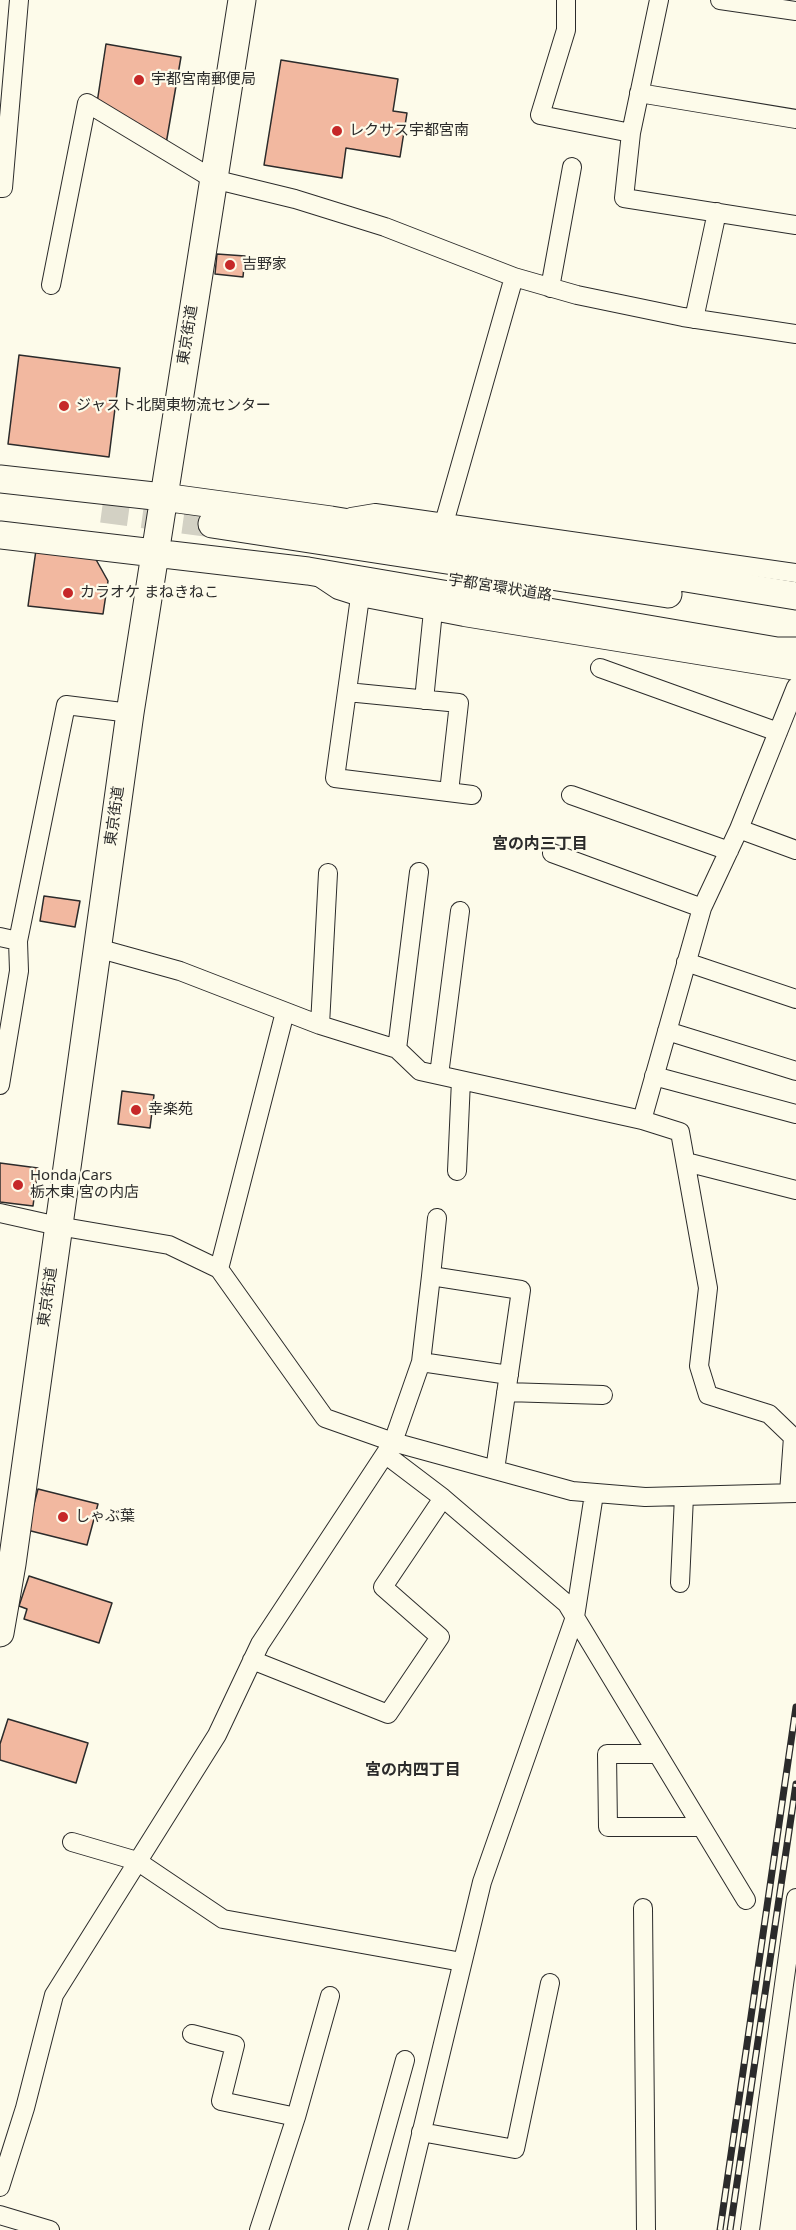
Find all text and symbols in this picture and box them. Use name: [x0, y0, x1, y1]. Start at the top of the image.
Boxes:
place label: 宇都宮南郵便局: [151, 71, 256, 89]
marker: 宇都宮南郵便局: [132, 73, 146, 87]
place label: レクサス宇都宮南: [349, 122, 469, 140]
marker: レクサス宇都宮南: [330, 124, 344, 138]
place label: 吉野家: [242, 256, 287, 274]
marker: 吉野家: [223, 258, 237, 272]
street label: 東京街道: [174, 304, 202, 366]
place label: ジャスト北関東物流センター: [76, 397, 271, 415]
marker: ジャスト北関東物流センター: [57, 399, 71, 413]
street label: 宇都宮環状道路: [447, 571, 553, 605]
place label: カラオケ まねきねこ: [80, 584, 219, 602]
marker: カラオケ まねきねこ: [61, 586, 75, 600]
street label: 東京街道: [102, 785, 128, 847]
district label: 宮の内三丁目: [492, 834, 588, 854]
place label: 幸楽苑: [148, 1101, 193, 1119]
marker: 幸楽苑: [129, 1103, 143, 1117]
place label: Honda Cars 栃木東 宮の内店: [30, 1167, 139, 1202]
marker: Honda Cars 栃木東 宮の内店: [11, 1178, 25, 1192]
street label: 東京街道: [35, 1266, 61, 1328]
place label: しゃぶ葉: [75, 1508, 135, 1526]
marker: しゃぶ葉: [56, 1510, 70, 1524]
district label: 宮の内四丁目: [365, 1760, 461, 1780]

